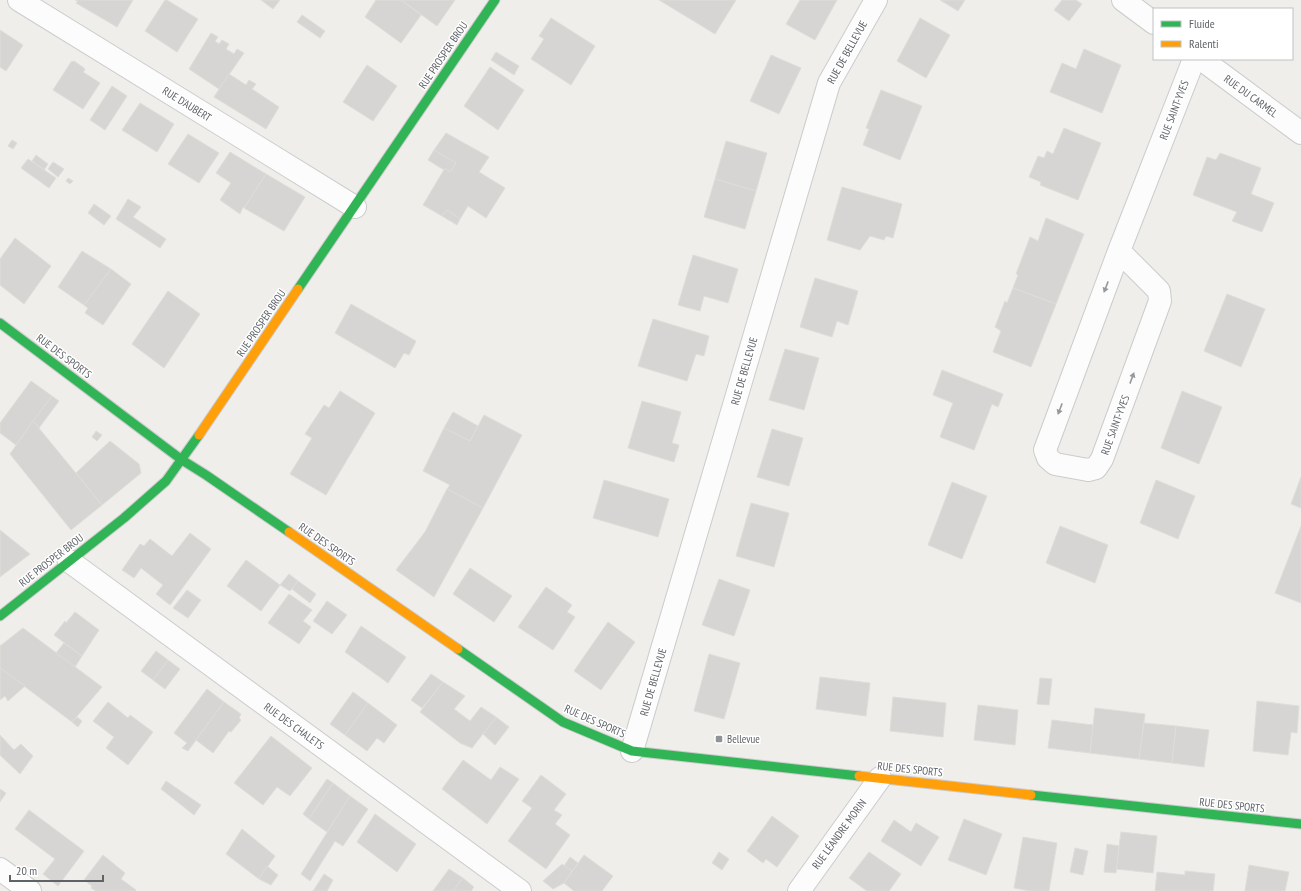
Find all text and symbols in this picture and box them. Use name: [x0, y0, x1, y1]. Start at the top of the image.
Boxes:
legend: [1153, 8, 1293, 60]
text: Fluide: [1189, 16, 1215, 31]
street label: RUE DE BELLEVUE: [824, 18, 870, 86]
street label: RUE PROSPER BROU: [415, 19, 471, 91]
text: Ralenti: [1189, 36, 1218, 51]
street label: RUE DU CARMEL: [1221, 72, 1281, 121]
street label: RUE SAINT-YVES: [1156, 78, 1192, 142]
street label: RUE D'AUBERT: [160, 84, 214, 125]
one-way arrow: [1102, 282, 1108, 294]
street label: RUE PROSPER BROU: [233, 287, 289, 359]
street label: RUE DES SPORTS: [34, 331, 95, 381]
street label: RUE DE BELLEVUE: [728, 335, 760, 407]
one-way arrow: [1129, 372, 1135, 384]
street label: RUE SAINT-YVES: [1098, 393, 1132, 457]
one-way arrow: [1057, 404, 1063, 416]
street label: RUE DES SPORTS: [296, 519, 358, 569]
street label: RUE PROSPER BROU: [16, 530, 86, 590]
street label: RUE DE BELLEVUE: [637, 646, 669, 718]
street label: RUE DES CHALETS: [261, 700, 327, 753]
street label: RUE DES SPORTS: [562, 701, 628, 741]
place label: Bellevue: [727, 732, 760, 746]
marker: Bellevue: [714, 734, 724, 744]
street label: RUE DES SPORTS: [877, 759, 944, 779]
street label: RUE DES SPORTS: [1199, 795, 1266, 815]
street label: RUE LÉANDRE MORIN: [809, 796, 869, 872]
scale bar: [10, 857, 103, 883]
text: 20 m: [16, 863, 37, 878]

